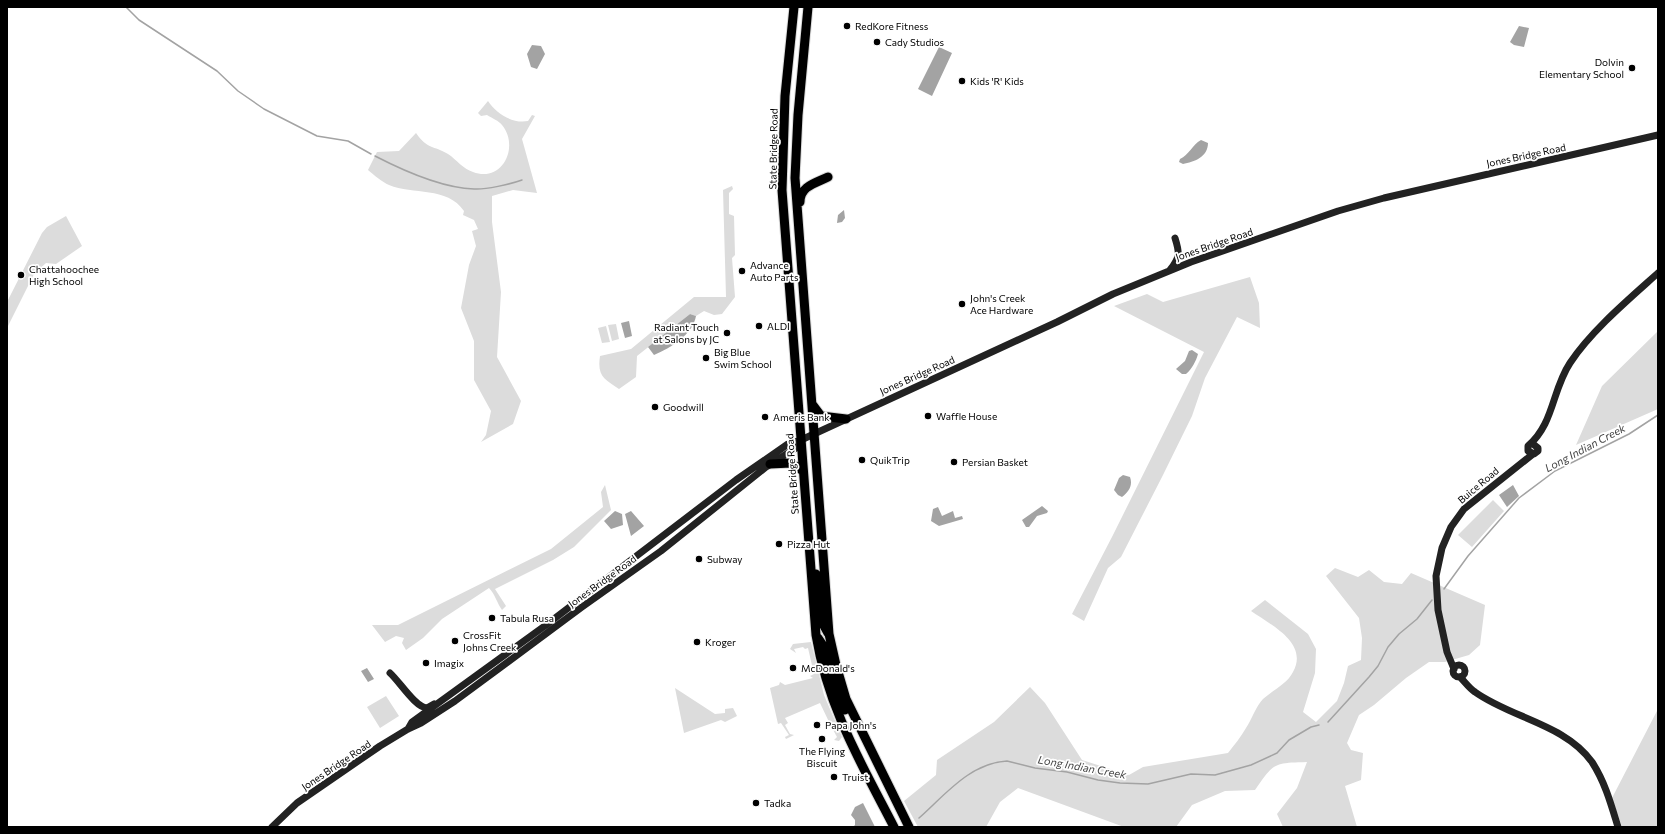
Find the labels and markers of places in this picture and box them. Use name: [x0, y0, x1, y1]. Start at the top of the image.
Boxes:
place label: RedKore Fitness: [855, 20, 929, 32]
marker: RedKore Fitness: [842, 21, 852, 31]
place label: Cady Studios: [885, 36, 945, 48]
marker: Cady Studios: [872, 37, 882, 47]
place label: Dolvin Elementary School: [1539, 56, 1624, 80]
marker: Dolvin Elementary School: [1627, 63, 1637, 73]
place label: Kids 'R' Kids: [970, 75, 1024, 87]
marker: Kids 'R' Kids: [957, 76, 967, 86]
place label: Advance Auto Parts: [750, 259, 799, 283]
place label: Chattahoochee High School: [29, 263, 99, 287]
marker: Advance Auto Parts: [737, 266, 747, 276]
marker: Chattahoochee High School: [16, 270, 26, 280]
place label: John's Creek Ace Hardware: [970, 292, 1033, 316]
marker: John's Creek Ace Hardware: [957, 299, 967, 309]
place label: ALDI: [767, 320, 790, 332]
place label: Radiant Touch at Salons by JC: [653, 321, 719, 345]
marker: ALDI: [754, 321, 764, 331]
marker: Radiant Touch at Salons by JC: [722, 328, 732, 338]
place label: Big Blue Swim School: [714, 346, 772, 370]
marker: Big Blue Swim School: [701, 353, 711, 363]
place label: Goodwill: [663, 401, 704, 413]
marker: Goodwill: [650, 402, 660, 412]
place label: Waffle House: [936, 410, 997, 422]
place label: Ameris Bank: [773, 411, 830, 423]
marker: Waffle House: [923, 411, 933, 421]
marker: Ameris Bank: [760, 412, 770, 422]
place label: QuikTrip: [870, 454, 910, 466]
marker: QuikTrip: [857, 455, 867, 465]
place label: Persian Basket: [962, 456, 1028, 468]
marker: Persian Basket: [949, 457, 959, 467]
place label: Pizza Hut: [787, 538, 830, 550]
marker: Pizza Hut: [774, 539, 784, 549]
place label: Subway: [707, 553, 742, 565]
marker: Subway: [694, 554, 704, 564]
place label: Tabula Rusa: [500, 612, 554, 624]
marker: Tabula Rusa: [487, 613, 497, 623]
place label: CrossFit Johns Creek: [463, 629, 517, 653]
marker: CrossFit Johns Creek: [450, 636, 460, 646]
place label: Kroger: [705, 636, 736, 648]
marker: Kroger: [692, 637, 702, 647]
place label: Imagix: [434, 657, 465, 669]
marker: Imagix: [421, 658, 431, 668]
place label: McDonald's: [801, 662, 855, 674]
marker: McDonald's: [788, 663, 798, 673]
place label: Papa John's: [825, 719, 877, 731]
marker: Papa John's: [812, 720, 822, 730]
marker: The Flying Biscuit: [817, 734, 827, 744]
place label: The Flying Biscuit: [799, 745, 846, 769]
place label: Truist: [842, 771, 868, 783]
marker: Truist: [829, 772, 839, 782]
place label: Tadka: [764, 797, 791, 809]
marker: Tadka: [751, 798, 761, 808]

